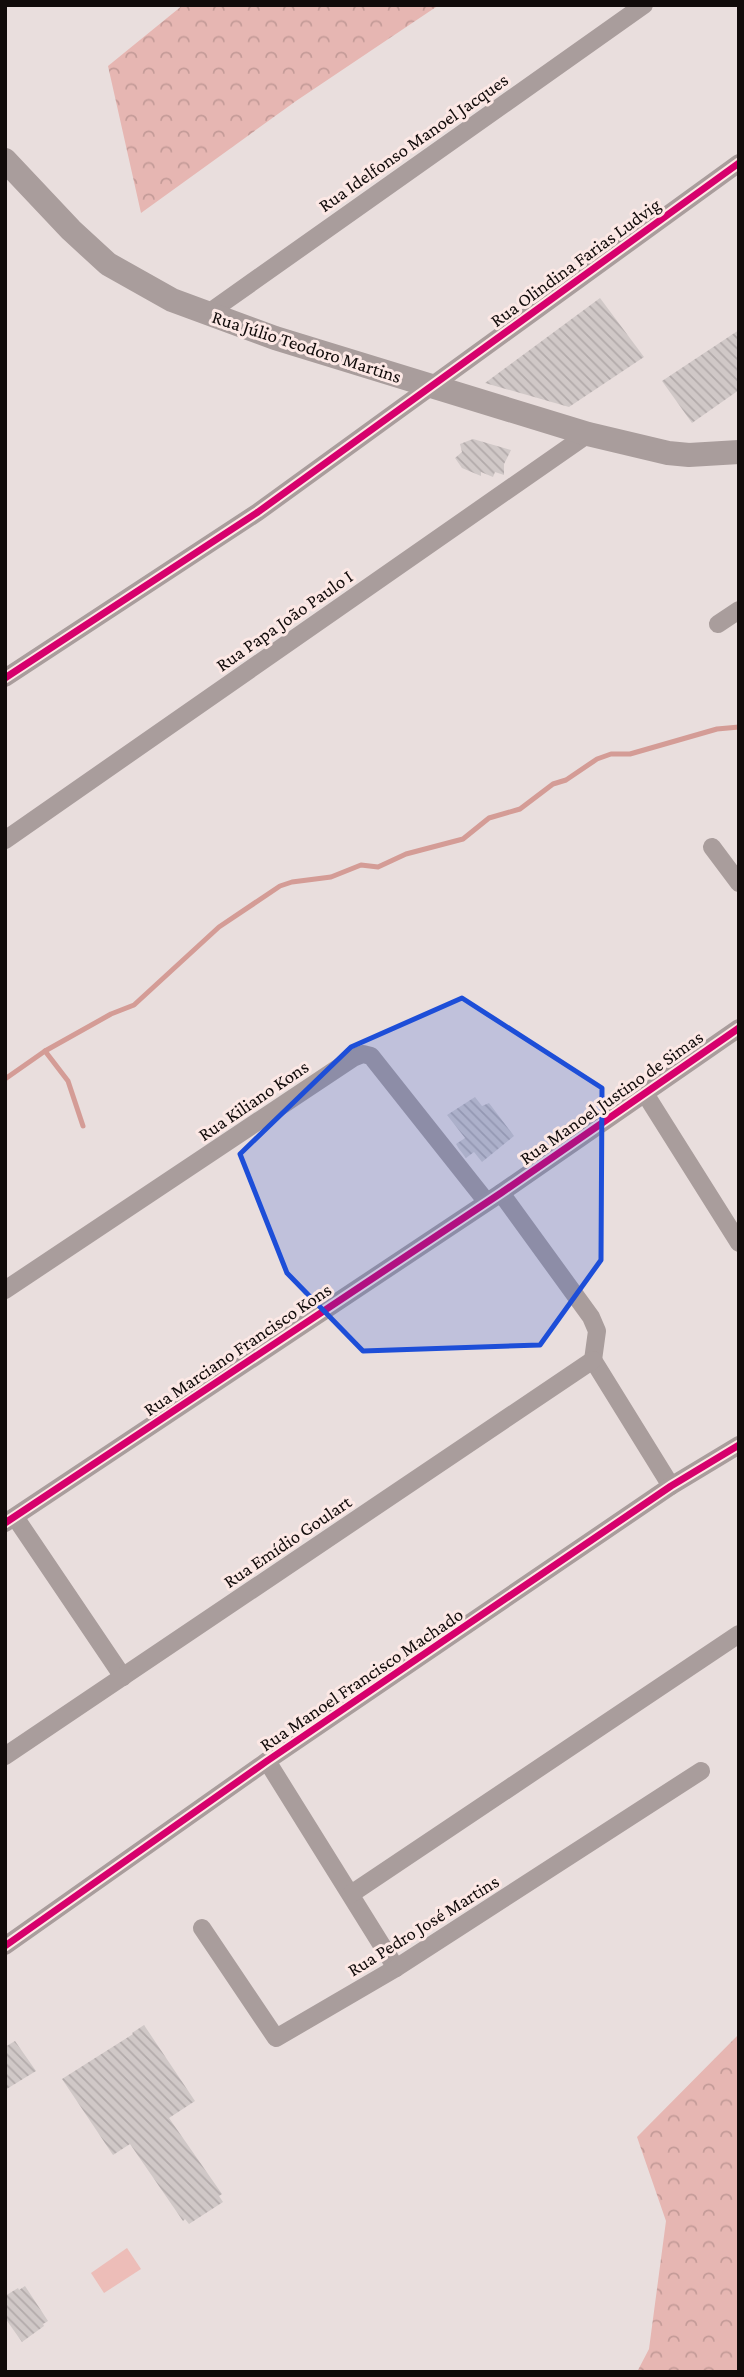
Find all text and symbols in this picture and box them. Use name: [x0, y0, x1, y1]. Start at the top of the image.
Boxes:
street label: Rua Idelfonso Manoel Jacques: [315, 69, 512, 216]
street label: Rua Olindina Farias Ludvig: [486, 194, 664, 331]
street label: Rua Júlio Teodoro Martins: [210, 306, 404, 387]
street label: Rua Papa João Paulo I: [212, 565, 357, 675]
street label: Rua Manoel Justino de Simas: [516, 1026, 707, 1169]
street label: Rua Kiliano Kons: [194, 1056, 312, 1145]
street label: Rua Marciano Francisco Kons: [139, 1279, 335, 1420]
street label: Rua Emídio Goulart: [219, 1490, 356, 1592]
street label: Rua Manoel Francisco Machado: [256, 1604, 467, 1755]
street label: Rua Pedro José Martins: [344, 1870, 503, 1980]

